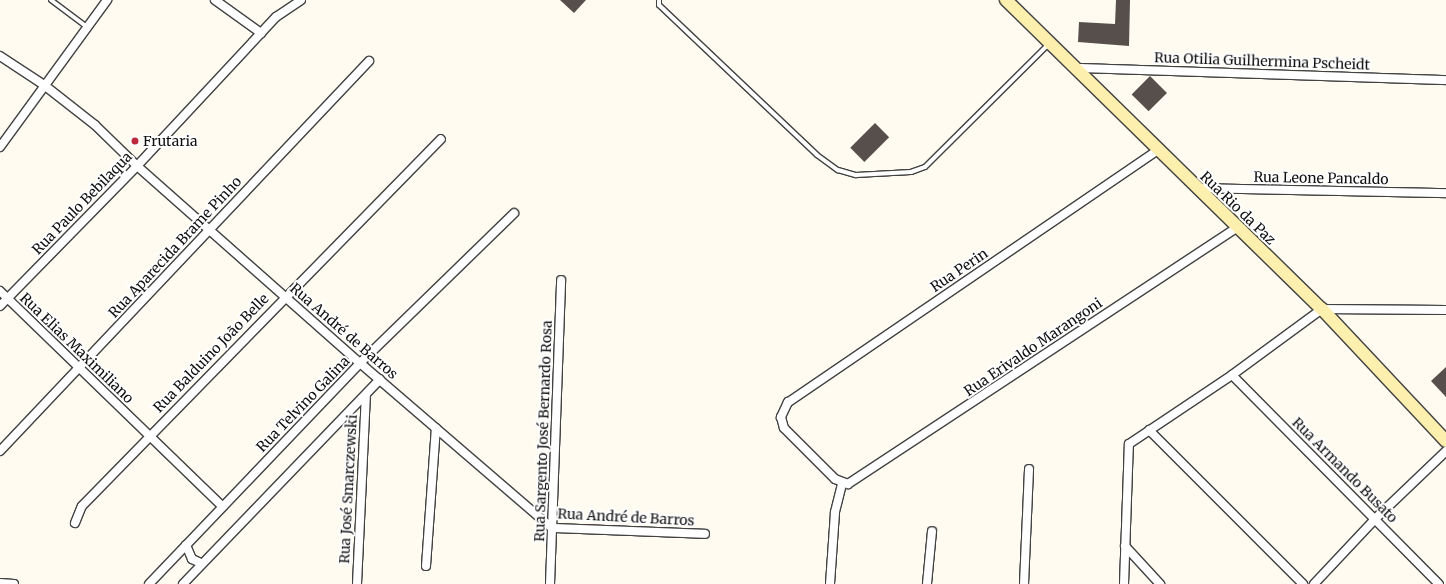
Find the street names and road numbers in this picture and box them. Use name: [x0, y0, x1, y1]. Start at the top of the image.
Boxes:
street label: Rua Otilia Guilhermina Pscheidt: [1154, 49, 1370, 73]
street label: Rua Paulo Bebilaqua: [29, 148, 135, 258]
street label: Rua Rio da Paz: [1197, 168, 1279, 248]
street label: Rua Leone Pancaldo: [1253, 168, 1389, 188]
street label: Rua Aparecida Brame Pinho: [105, 173, 245, 321]
street label: Rua Perin: [927, 245, 991, 295]
street label: Rua André de Barros: [287, 280, 401, 382]
street label: Rua Elias Maximiliano: [17, 289, 137, 407]
street label: Rua Balduino João Belle: [150, 290, 272, 416]
street label: Rua Erivaldo Marangoni: [961, 294, 1105, 400]
street label: Rua Sargento José Bernardo Rosa: [531, 320, 555, 542]
street label: Rua Telvino Galina: [253, 353, 353, 455]
street label: Rua José Smarczewski: [336, 414, 360, 564]
street label: Rua Armando Busato: [1289, 414, 1401, 526]
street label: Rua André de Barros: [557, 505, 695, 529]

